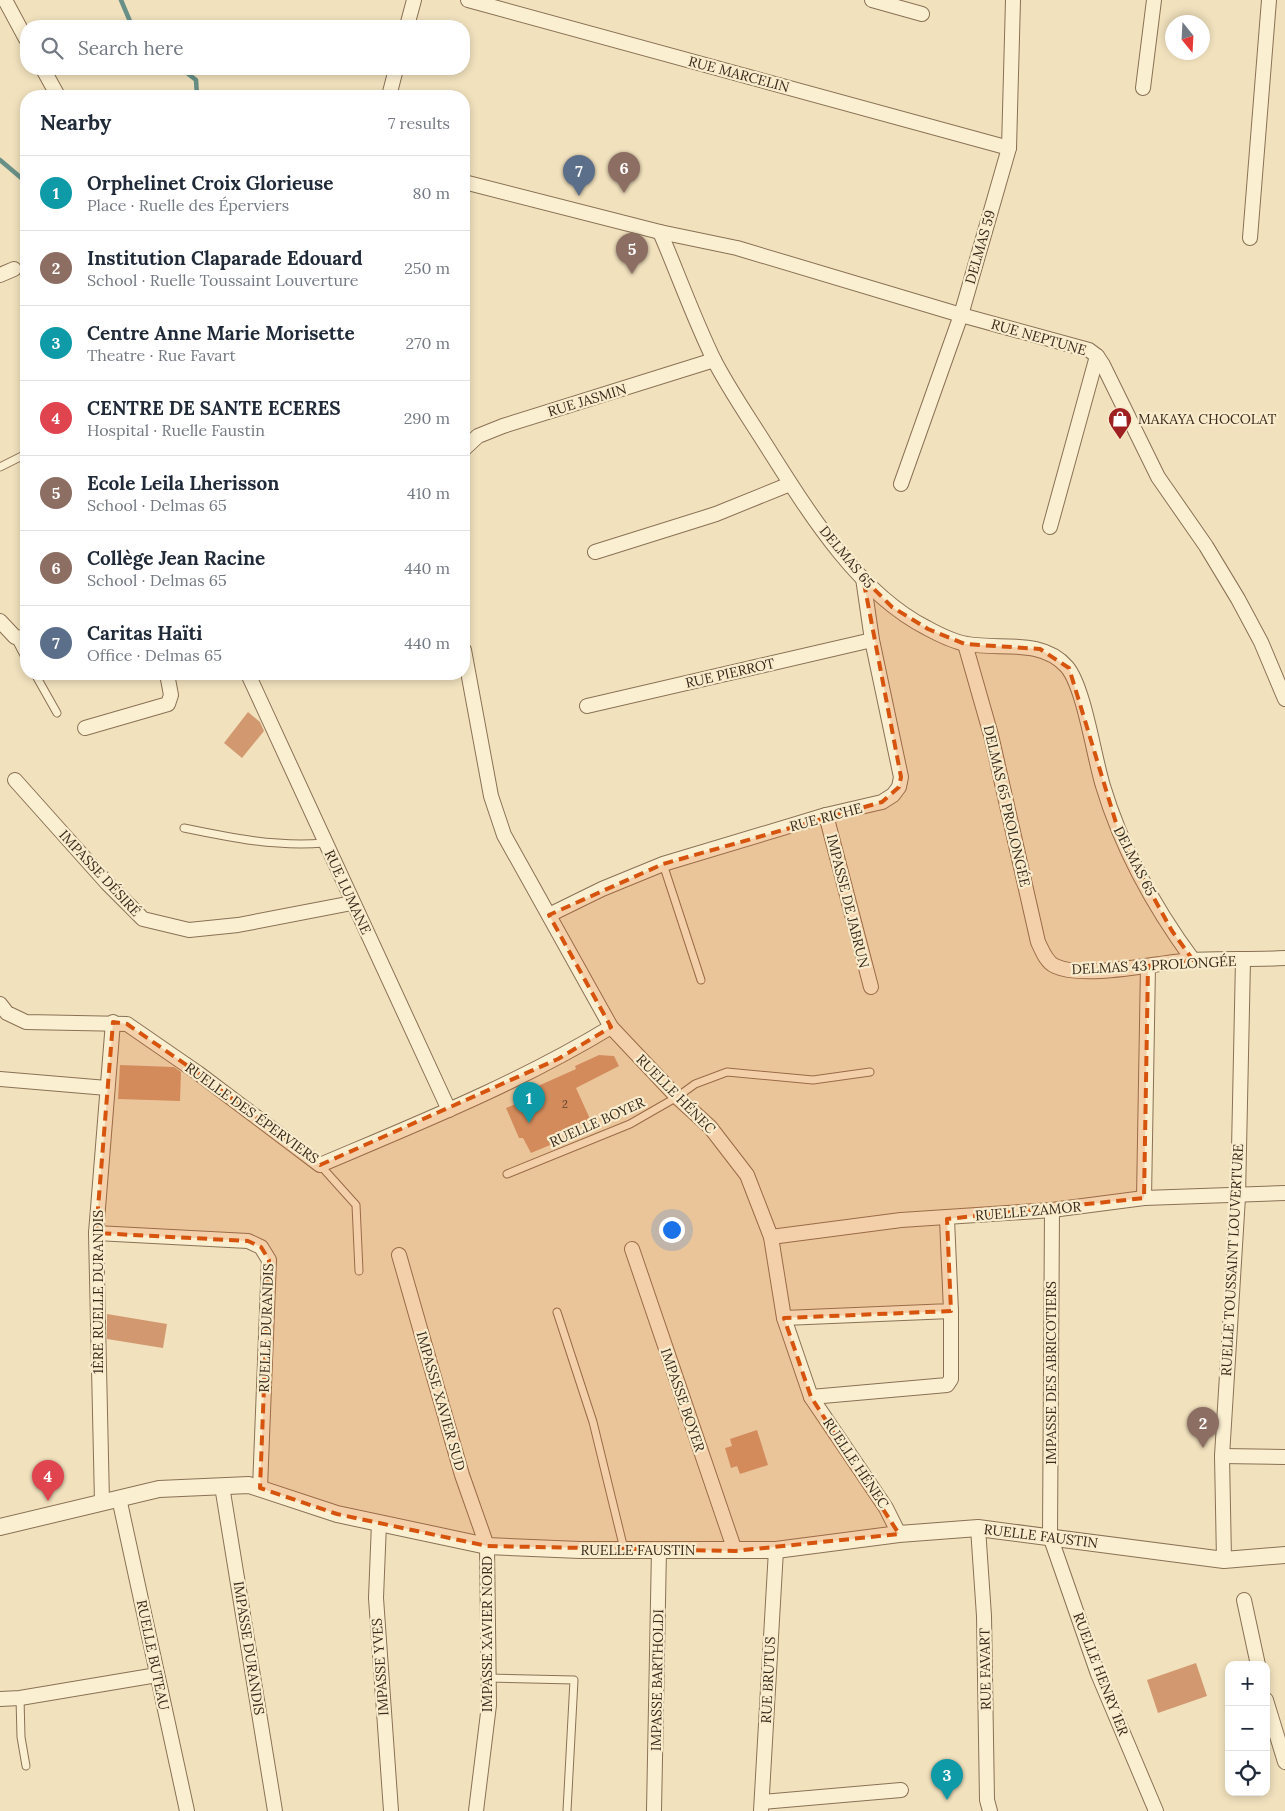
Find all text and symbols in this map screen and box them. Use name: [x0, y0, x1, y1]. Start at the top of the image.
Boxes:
north arrow: [1165, 15, 1210, 60]
search box: [20, 20, 470, 75]
icon: search: [38, 34, 66, 62]
text: Search here: [78, 36, 184, 60]
street label: RUE MARCELIN: [686, 52, 792, 96]
text: Nearby: [40, 109, 111, 136]
text: 7 results: [388, 113, 450, 133]
pin: 6: [608, 152, 640, 193]
pin: 7: [563, 155, 595, 196]
text: Orphelinet Croix Glorieuse: [87, 171, 333, 195]
text: 1: [53, 183, 59, 203]
text: 80 m: [413, 183, 450, 203]
text: Place · Ruelle des Éperviers: [87, 195, 289, 215]
street label: DELMAS 59: [961, 208, 999, 286]
pin: 5: [616, 233, 648, 274]
text: Institution Claparade Edouard: [87, 246, 363, 270]
text: 2: [52, 258, 60, 278]
text: 250 m: [404, 258, 450, 278]
text: School · Ruelle Toussaint Louverture: [87, 270, 358, 290]
street label: RUE NEPTUNE: [989, 315, 1089, 359]
text: Centre Anne Marie Morisette: [87, 321, 355, 345]
text: 3: [52, 333, 60, 353]
text: 270 m: [406, 333, 450, 353]
text: Theatre · Rue Favart: [87, 345, 236, 365]
street label: RUE JASMIN: [545, 379, 629, 421]
text: CENTRE DE SANTE ECERES: [87, 396, 341, 420]
shop icon: MAKAYA CHOCOLAT: [1107, 406, 1133, 440]
text: 4: [52, 408, 60, 428]
text: 290 m: [404, 408, 450, 428]
place label: MAKAYA CHOCOLAT: [1138, 410, 1277, 428]
text: Hospital · Ruelle Faustin: [87, 420, 265, 440]
text: Ecole Leila Lherisson: [87, 471, 279, 495]
text: 5: [52, 483, 60, 503]
text: 410 m: [407, 483, 450, 503]
text: School · Delmas 65: [87, 495, 227, 515]
street label: DELMAS 65: [816, 522, 878, 592]
text: Collège Jean Racine: [87, 546, 265, 570]
text: 6: [51, 558, 61, 578]
text: 440 m: [404, 558, 450, 578]
text: School · Delmas 65: [87, 570, 227, 590]
text: Caritas Haïti: [87, 621, 203, 645]
text: 7: [52, 633, 60, 653]
text: 440 m: [404, 633, 450, 653]
text: Office · Delmas 65: [87, 645, 222, 665]
street label: RUE PIERROT: [684, 654, 776, 692]
street label: DELMAS 65 PROLONGÉE: [980, 723, 1034, 889]
street label: RUE RICHE: [788, 799, 865, 835]
street label: DELMAS 65: [1110, 823, 1160, 899]
street label: IMPASSE DÉSIRÉ: [55, 826, 145, 920]
street label: IMPASSE DE JABRUN: [823, 832, 873, 970]
street label: RUE LUMANE: [321, 847, 376, 937]
street label: DELMAS 43 PROLONGÉE: [1071, 952, 1237, 978]
street label: RUELLE HÉNEC: [632, 1050, 720, 1138]
street label: RUELLE DES ÉPERVIERS: [182, 1058, 322, 1168]
pin: 1: [513, 1082, 545, 1123]
street label: RUELLE BOYER: [547, 1093, 648, 1151]
house number: 2: [562, 1097, 568, 1111]
street label: RUELLE TOUSSAINT LOUVERTURE: [1217, 1143, 1247, 1377]
street label: RUELLE ZAMOR: [974, 1197, 1082, 1225]
street label: 1ÈRE RUELLE DURANDIS: [89, 1210, 107, 1374]
your location: [659, 1217, 685, 1243]
street label: RUELLE DURANDIS: [255, 1263, 277, 1393]
street label: IMPASSE DES ABRICOTIERS: [1042, 1281, 1060, 1465]
street label: IMPASSE XAVIER SUD: [412, 1329, 470, 1473]
street label: IMPASSE BOYER: [657, 1346, 709, 1454]
pin: 2: [1187, 1407, 1219, 1448]
street label: RUELLE HÉNEC: [819, 1414, 893, 1512]
pin: 4: [32, 1460, 64, 1501]
street label: RUELLE FAUSTIN: [983, 1520, 1099, 1552]
street label: RUELLE FAUSTIN: [581, 1541, 696, 1559]
street label: IMPASSE XAVIER NORD: [478, 1556, 496, 1712]
street label: IMPASSE DURANDIS: [230, 1580, 268, 1716]
street label: RUELLE BUTEAU: [133, 1598, 174, 1712]
street label: IMPASSE BARTHOLDI: [647, 1609, 667, 1751]
street label: RUELLE HENRY 1ER: [1069, 1610, 1133, 1738]
street label: IMPASSE YVES: [368, 1617, 392, 1717]
street label: RUE FAVART: [975, 1628, 995, 1710]
street label: RUE BRUTUS: [757, 1636, 779, 1724]
map controls: [1225, 1661, 1270, 1796]
button: +: [1225, 1661, 1270, 1706]
button: −: [1225, 1706, 1270, 1751]
button: locate: [1225, 1751, 1270, 1796]
pin: 3: [931, 1759, 963, 1800]

